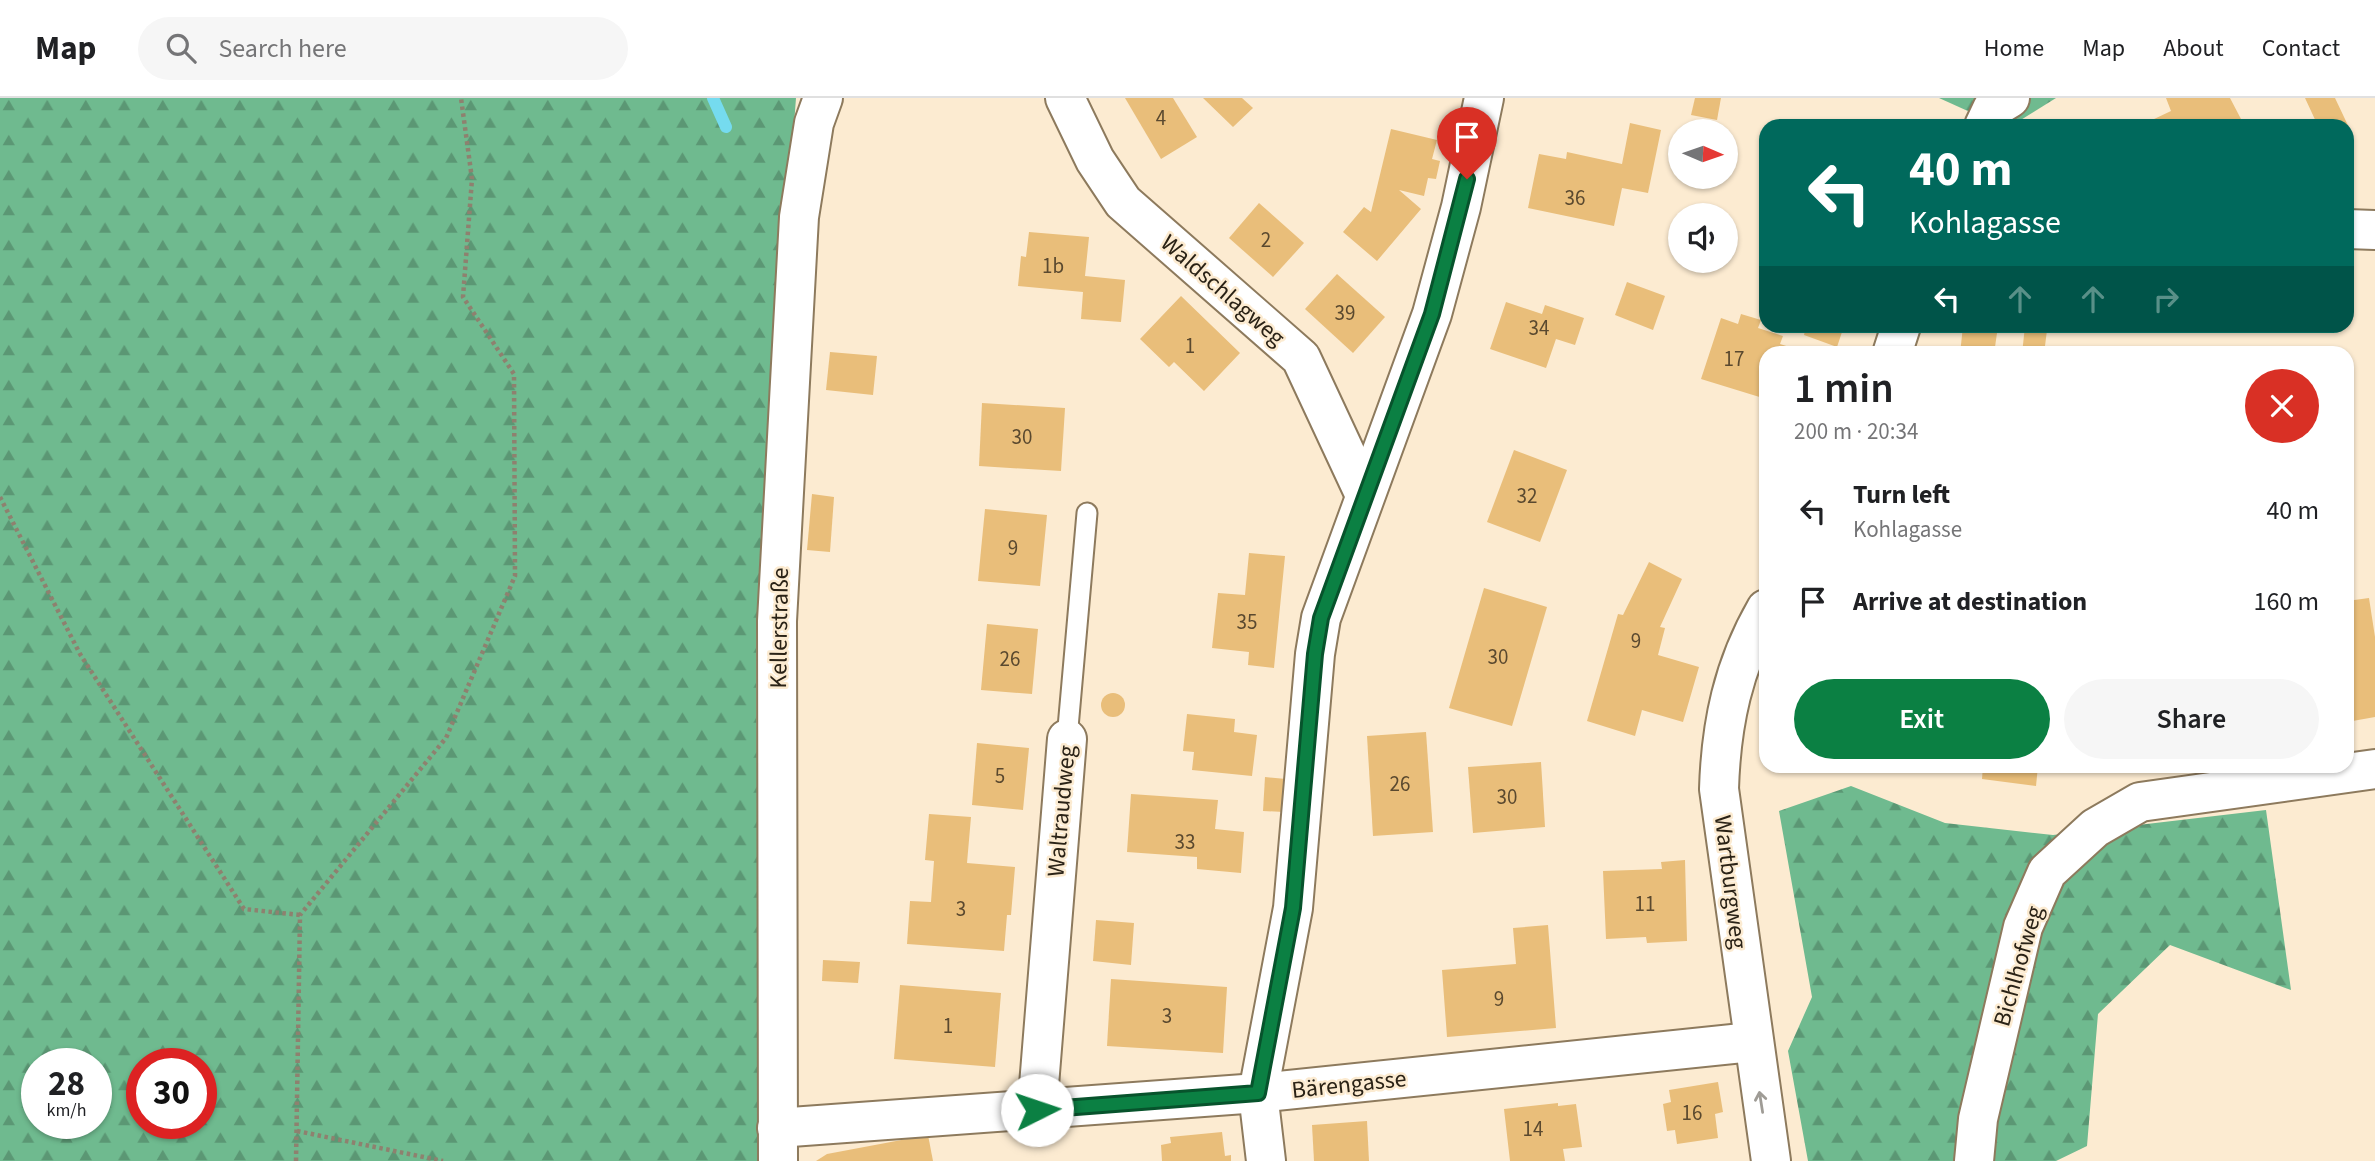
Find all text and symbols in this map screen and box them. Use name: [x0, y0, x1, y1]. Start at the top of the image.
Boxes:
search box: [138, 17, 628, 80]
text: Map: [35, 25, 96, 72]
icon: search: [162, 29, 200, 67]
text: Search here: [218, 30, 347, 67]
text: Home: [1984, 31, 2044, 66]
text: Map: [2082, 31, 2125, 66]
text: About: [2163, 31, 2224, 66]
text: Contact: [2262, 31, 2340, 66]
house number: 4: [1156, 103, 1166, 133]
pin: [1437, 107, 1497, 179]
icon: arrive: [1448, 118, 1486, 156]
north arrow: [1668, 119, 1738, 189]
map controls: [1668, 119, 1738, 273]
text: 40 m: [1909, 135, 2013, 205]
icon: left: [1794, 147, 1885, 238]
house number: 36: [1565, 183, 1585, 213]
text: Kohlagasse: [1909, 200, 2061, 246]
button: sound: [1668, 203, 1738, 273]
house number: 2: [1261, 225, 1271, 255]
street label: Waldschlagweg: [1153, 226, 1293, 355]
house number: 1b: [1042, 251, 1064, 281]
icon: left: [1928, 280, 1966, 318]
icon: ahead: [2001, 280, 2039, 318]
icon: ahead: [2074, 280, 2112, 318]
icon: right: [2147, 280, 2185, 318]
house number: 39: [1335, 298, 1355, 328]
house number: 34: [1529, 313, 1549, 343]
house number: 1: [1185, 331, 1195, 361]
house number: 17: [1724, 344, 1744, 374]
text: 1 min: [1794, 359, 1894, 419]
button: close: [2245, 369, 2319, 443]
text: 200 m · 20:34: [1794, 415, 1918, 448]
house number: 30: [1012, 422, 1032, 452]
text: Turn left: [1853, 476, 1950, 513]
house number: 32: [1517, 481, 1537, 511]
icon: left: [1794, 492, 1832, 530]
text: 40 m: [2266, 492, 2319, 529]
text: Kohlagasse: [1853, 513, 1962, 546]
house number: 9: [1008, 533, 1018, 563]
street label: Kellerstraße: [761, 567, 798, 689]
icon: arrive: [1794, 583, 1832, 621]
text: Arrive at destination: [1853, 583, 2087, 620]
text: 160 m: [2253, 583, 2319, 620]
house number: 35: [1237, 607, 1257, 637]
house number: 9: [1631, 626, 1641, 656]
house number: 30: [1488, 642, 1508, 672]
house number: 26: [1000, 644, 1020, 674]
button: Exit: [1794, 679, 2050, 759]
button: Share: [2064, 679, 2319, 759]
street label: Waltraudweg: [1038, 744, 1085, 878]
house number: 5: [995, 761, 1005, 791]
house number: 26: [1390, 769, 1410, 799]
house number: 30: [1497, 782, 1517, 812]
street label: Wartburgweg: [1705, 813, 1756, 951]
house number: 33: [1175, 827, 1195, 857]
house number: 11: [1635, 889, 1655, 919]
house number: 3: [956, 894, 966, 924]
street label: Bichlhofweg: [1985, 902, 2052, 1031]
house number: 9: [1494, 984, 1504, 1014]
house number: 3: [1162, 1001, 1172, 1031]
house number: 1: [943, 1011, 953, 1041]
speed limit sign: 30: [126, 1048, 217, 1139]
text: 28: [48, 1059, 85, 1109]
street label: Bärengasse: [1290, 1061, 1408, 1108]
position arrow: [1000, 1073, 1074, 1147]
one-way arrow: [1754, 1091, 1767, 1114]
text: km/h: [47, 1098, 86, 1123]
house number: 16: [1682, 1098, 1702, 1128]
house number: 14: [1523, 1114, 1543, 1144]

